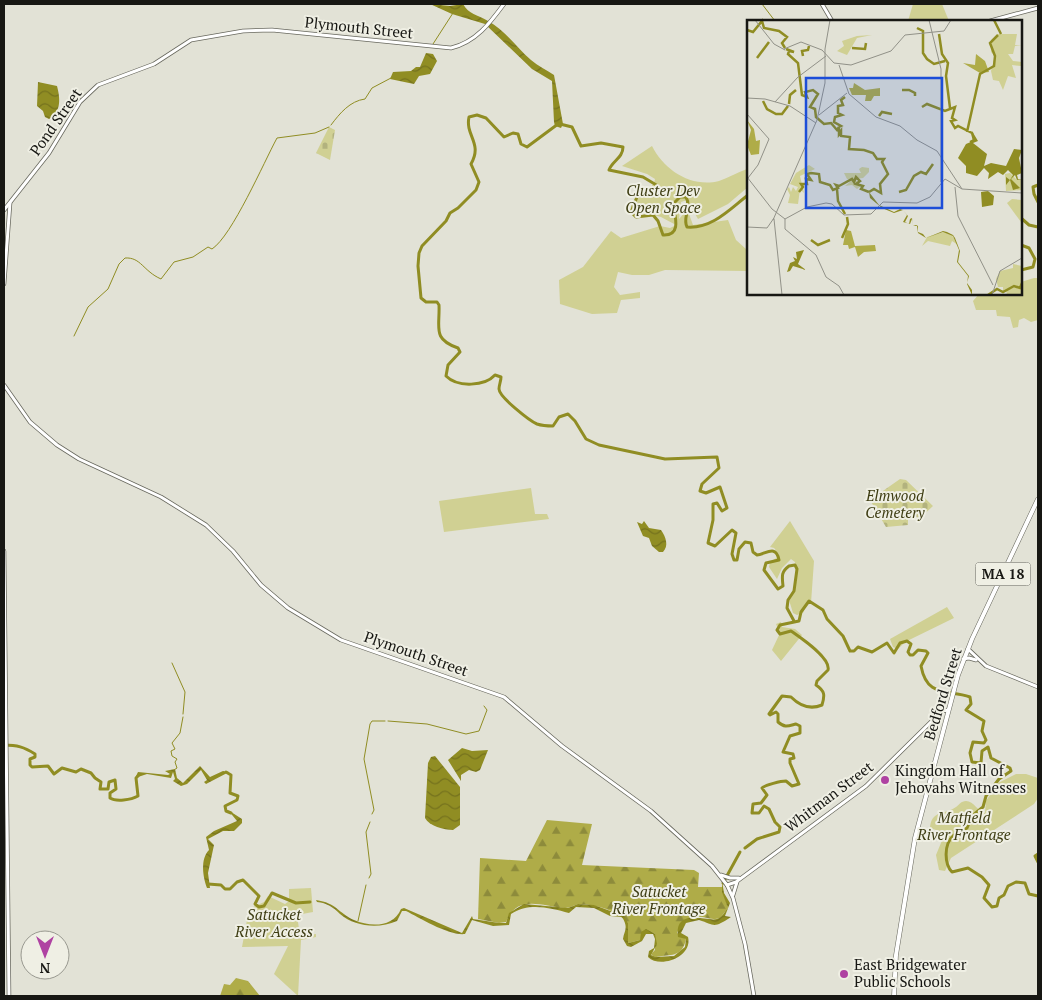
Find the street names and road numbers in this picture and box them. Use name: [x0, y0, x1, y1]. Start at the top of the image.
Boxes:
street label: Plymouth Street: [304, 11, 415, 43]
street label: Pond Street: [25, 84, 86, 159]
road number: MA 18: [976, 562, 1030, 586]
street label: Plymouth Street: [362, 626, 471, 680]
street label: Bedford Street: [918, 644, 966, 743]
street label: Whitman Street: [780, 756, 877, 836]

